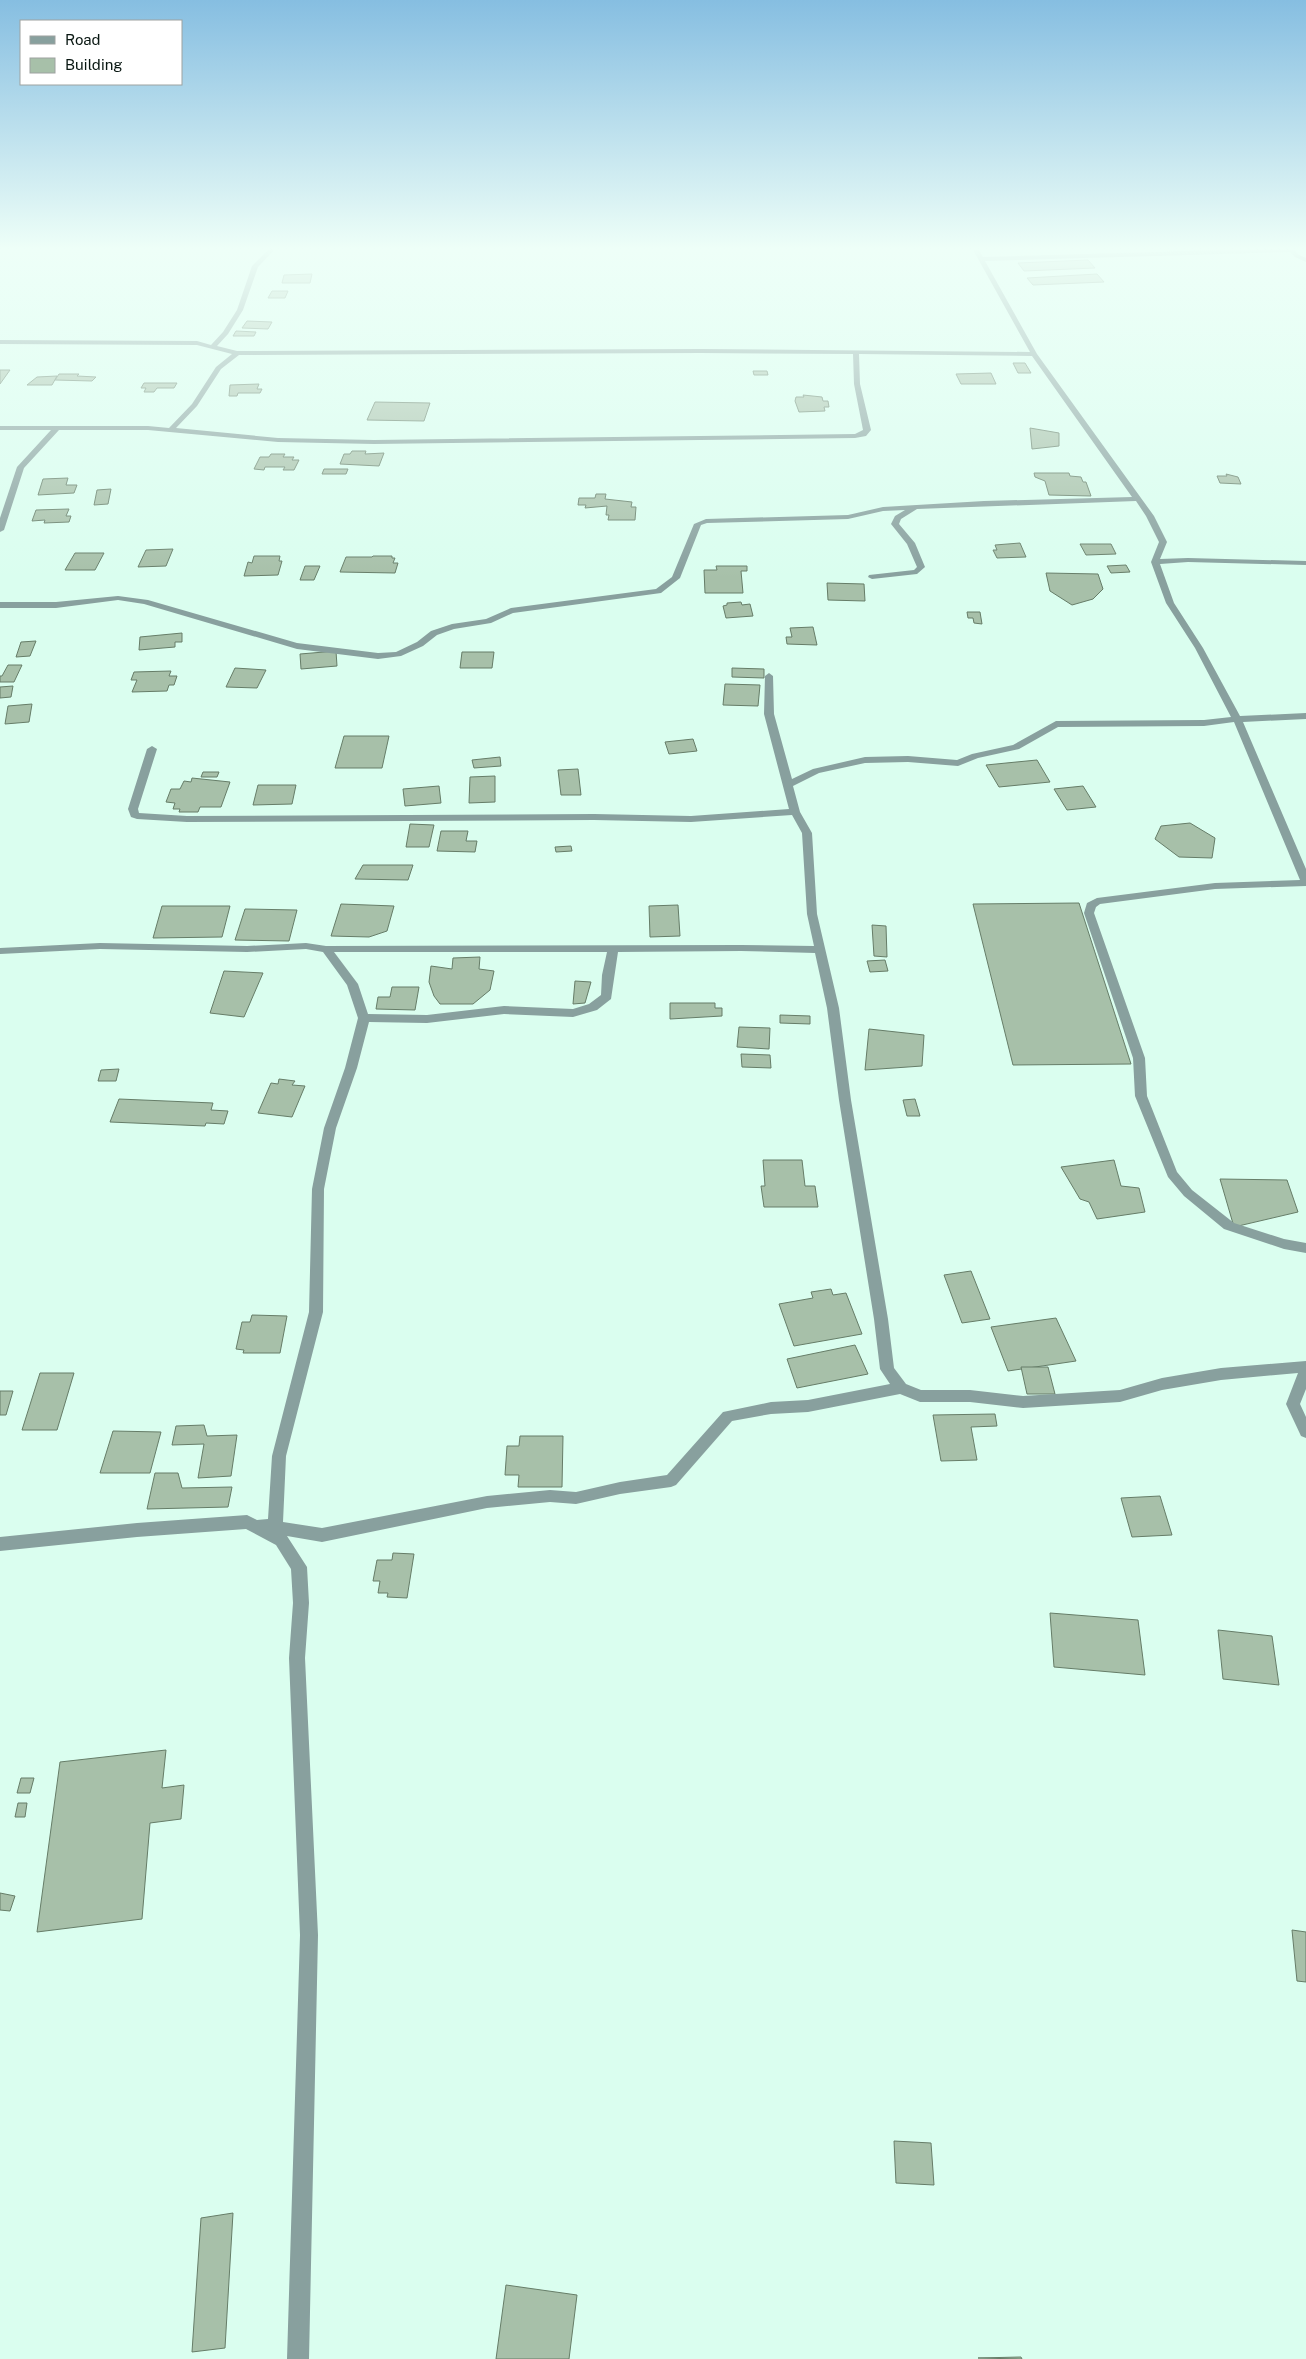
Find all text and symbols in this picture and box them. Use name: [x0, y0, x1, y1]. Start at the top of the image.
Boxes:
legend: [20, 20, 182, 85]
text: Road: [65, 31, 101, 48]
text: Building: [65, 56, 123, 73]

